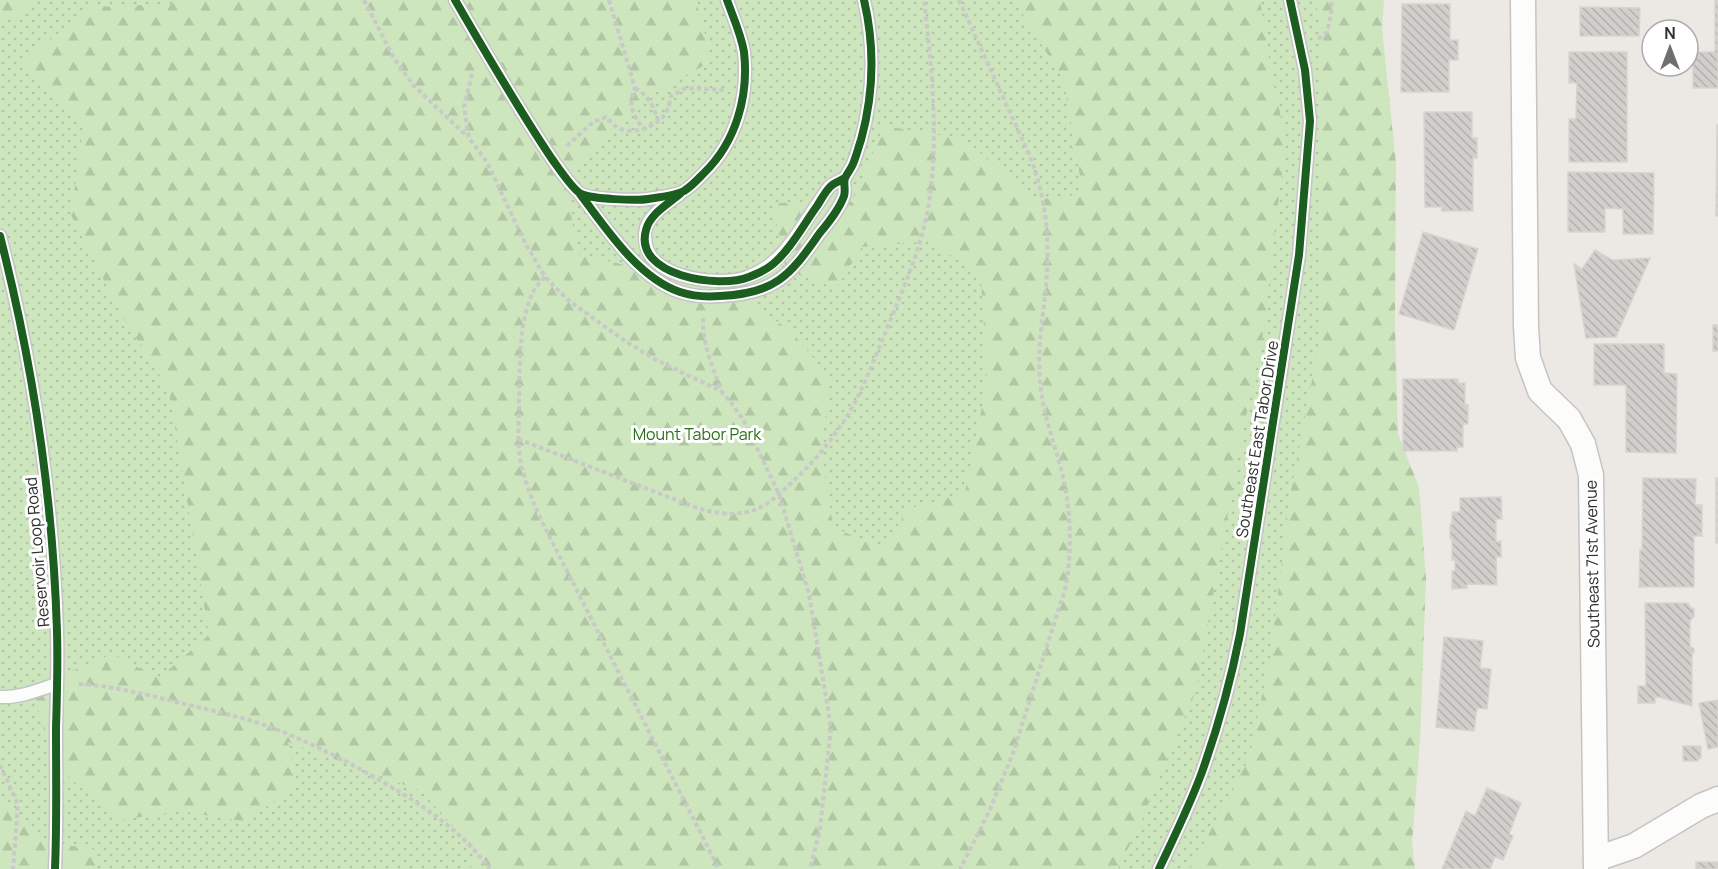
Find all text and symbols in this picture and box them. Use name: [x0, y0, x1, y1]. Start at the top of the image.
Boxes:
north arrow: [1640, 18, 1700, 78]
text: N: [1664, 22, 1676, 44]
street label: Southeast East Tabor Drive: [1231, 339, 1283, 539]
park label: Mount Tabor Park: [633, 423, 762, 445]
street label: Reservoir Loop Road: [19, 476, 55, 628]
street label: Southeast 71st Avenue: [1580, 480, 1604, 648]

